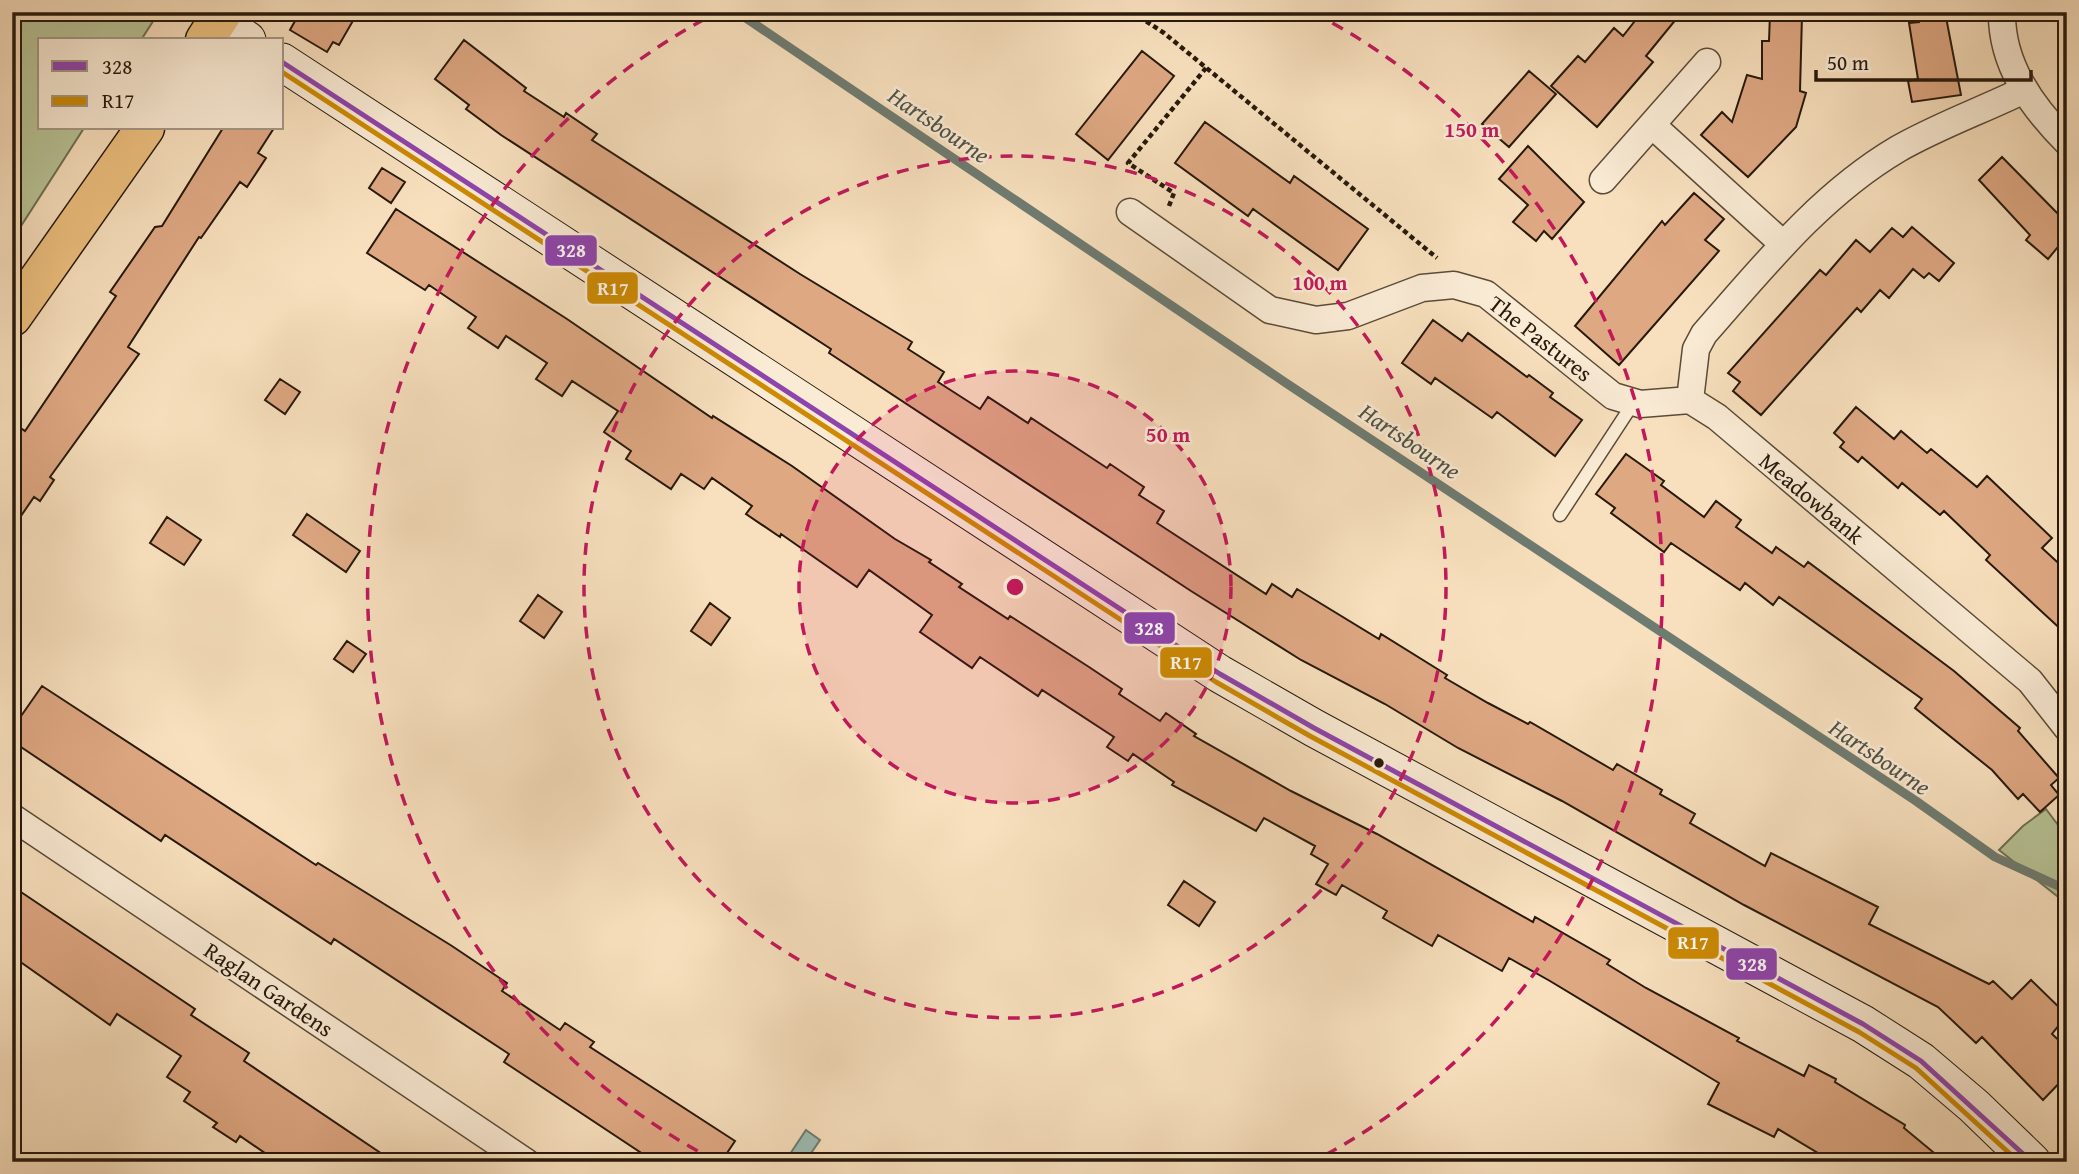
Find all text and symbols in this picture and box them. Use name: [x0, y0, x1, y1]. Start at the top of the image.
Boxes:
legend: [38, 38, 284, 130]
scale bar: [1816, 38, 2032, 82]
text: 50 m: [1827, 47, 1869, 78]
text: 328: [102, 51, 132, 82]
water label: Hartsbourne: [880, 78, 997, 172]
text: R17: [102, 85, 134, 116]
text: 150 m: [1444, 114, 1500, 145]
line badge: 328: [544, 234, 598, 267]
text: 328: [556, 236, 586, 264]
text: 100 m: [1292, 267, 1348, 298]
line badge: R17: [586, 271, 639, 305]
text: R17: [597, 274, 629, 302]
street label: The Pastures: [1482, 287, 1600, 389]
water label: Hartsbourne: [1351, 394, 1468, 488]
text: 50 m: [1146, 419, 1190, 450]
street label: Meadowbank: [1752, 444, 1872, 552]
centre of rings: [1003, 575, 1027, 599]
line badge: 328: [1123, 611, 1176, 645]
text: 328: [1134, 614, 1164, 642]
line badge: R17: [1159, 646, 1213, 679]
text: R17: [1170, 648, 1202, 676]
water label: Hartsbourne: [1821, 710, 1938, 804]
unlabelled marker: [1372, 756, 1386, 770]
line badge: R17: [1667, 926, 1720, 960]
text: R17: [1677, 928, 1709, 956]
street label: Raglan Gardens: [198, 933, 340, 1045]
line badge: 328: [1725, 947, 1778, 981]
text: 328: [1737, 950, 1767, 978]

